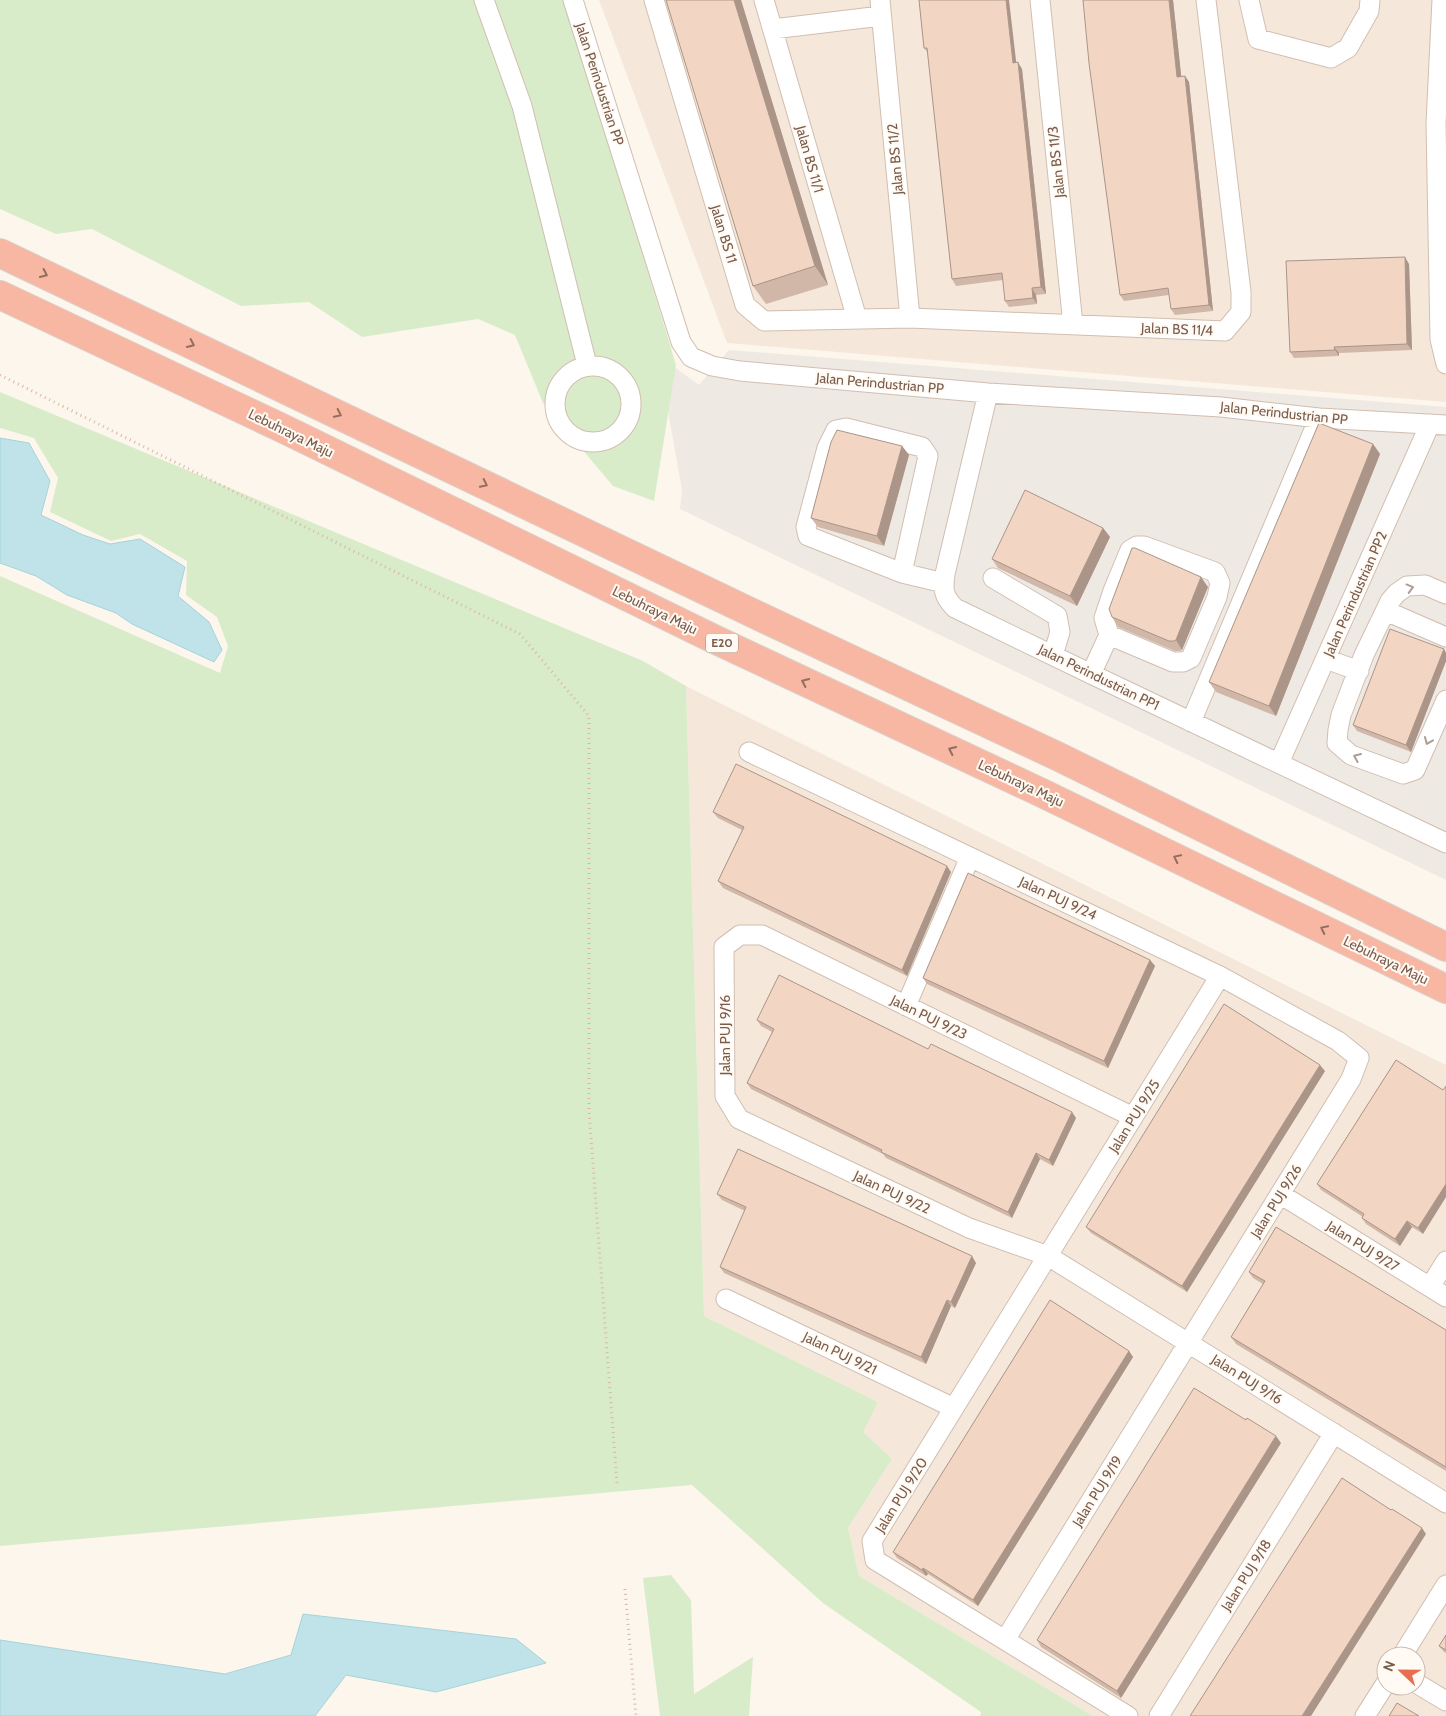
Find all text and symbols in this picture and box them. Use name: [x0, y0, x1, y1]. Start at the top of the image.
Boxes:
street label: Jalan Perindustrian PP: [571, 19, 628, 148]
street label: Jalan BS 11/1: [792, 122, 828, 195]
street label: Jalan BS 11/2: [883, 122, 907, 197]
street label: Jalan BS 11/3: [1043, 125, 1069, 200]
street label: Jalan BS 11: [706, 202, 741, 265]
one-way arrow: [39, 268, 48, 279]
street label: Jalan BS 11/4: [1140, 319, 1213, 339]
one-way arrow: [186, 338, 195, 348]
street label: Jalan Perindustrian PP: [814, 368, 945, 398]
street label: Jalan Perindustrian PP: [1218, 397, 1349, 429]
street label: Lebuhraya Maju: [245, 405, 337, 461]
one-way arrow: [332, 408, 341, 418]
one-way arrow: [479, 478, 488, 489]
street label: Jalan Perindustrian PP2: [1319, 528, 1391, 660]
street label: Lebuhraya Maju: [609, 582, 701, 638]
one-way arrow: [1406, 583, 1414, 594]
road number: E20: [706, 634, 738, 652]
street label: Jalan Perindustrian PP1: [1035, 639, 1163, 714]
one-way arrow: [801, 677, 810, 688]
one-way arrow: [1424, 736, 1435, 745]
one-way arrow: [948, 746, 957, 757]
one-way arrow: [1353, 752, 1362, 763]
street label: Lebuhraya Maju: [975, 755, 1067, 811]
one-way arrow: [1174, 855, 1183, 865]
street label: Jalan PUJ 9/24: [1015, 872, 1100, 924]
one-way arrow: [1320, 926, 1329, 936]
street label: Lebuhraya Maju: [1340, 932, 1432, 988]
street label: Jalan PUJ 9/23: [887, 990, 970, 1043]
street label: Jalan PUJ 9/16: [716, 995, 734, 1076]
street label: Jalan PUJ 9/25: [1104, 1076, 1164, 1157]
street label: Jalan PUJ 9/26: [1246, 1161, 1306, 1242]
street label: Jalan PUJ 9/22: [850, 1166, 933, 1218]
street label: Jalan PUJ 9/27: [1322, 1216, 1403, 1275]
street label: Jalan PUJ 9/21: [799, 1327, 880, 1379]
street label: Jalan PUJ 9/16: [1207, 1349, 1286, 1408]
street label: Jalan PUJ 9/19: [1067, 1452, 1126, 1531]
street label: Jalan PUJ 9/20: [870, 1454, 931, 1537]
street label: Jalan PUJ 9/18: [1216, 1536, 1275, 1615]
north arrow: [1376, 1646, 1426, 1696]
text: N: [1379, 1658, 1399, 1674]

